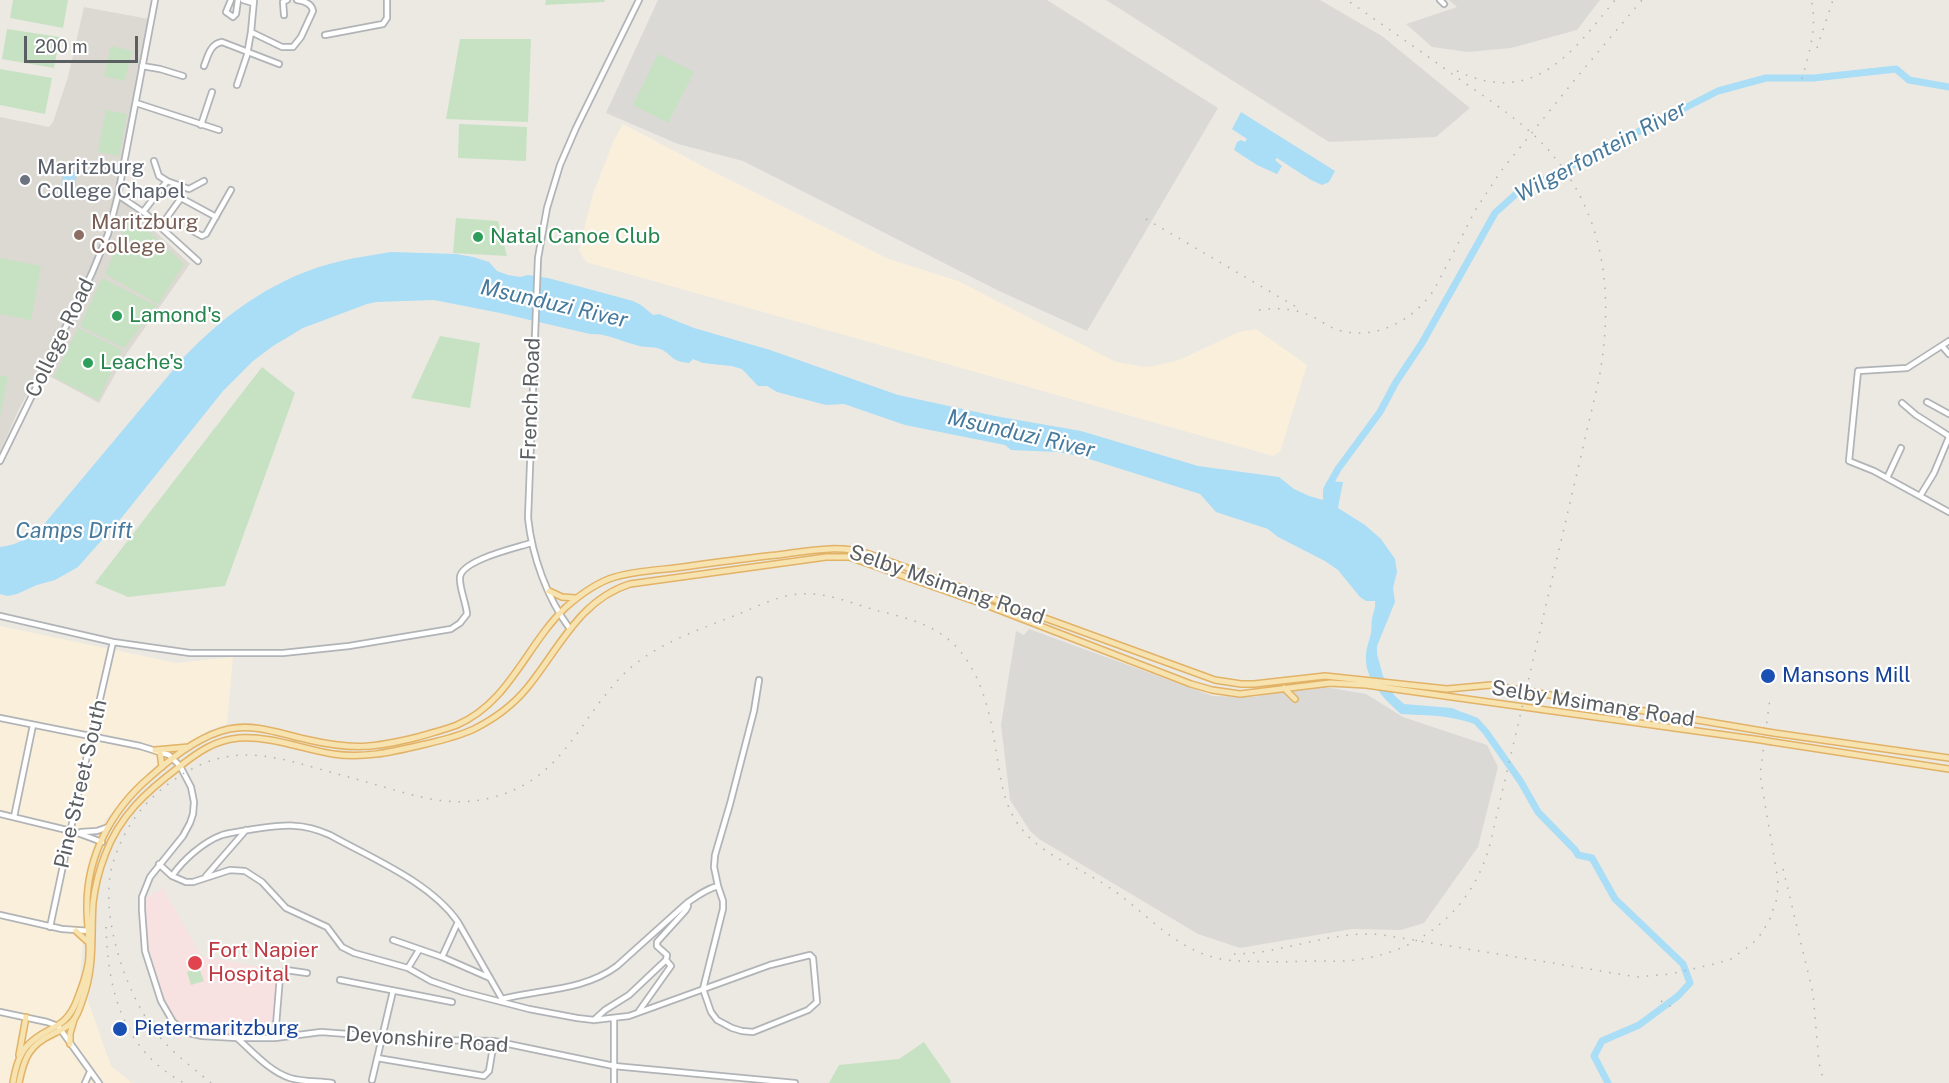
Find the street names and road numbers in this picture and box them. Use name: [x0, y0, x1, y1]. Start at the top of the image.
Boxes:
street label: College Road: [20, 274, 100, 402]
street label: French Road: [516, 337, 546, 461]
street label: Selby Msimang Road: [846, 540, 1048, 630]
street label: Selby Msimang Road: [1490, 675, 1696, 733]
street label: Pine Street South: [49, 697, 113, 871]
street label: Devonshire Road: [345, 1022, 509, 1058]

